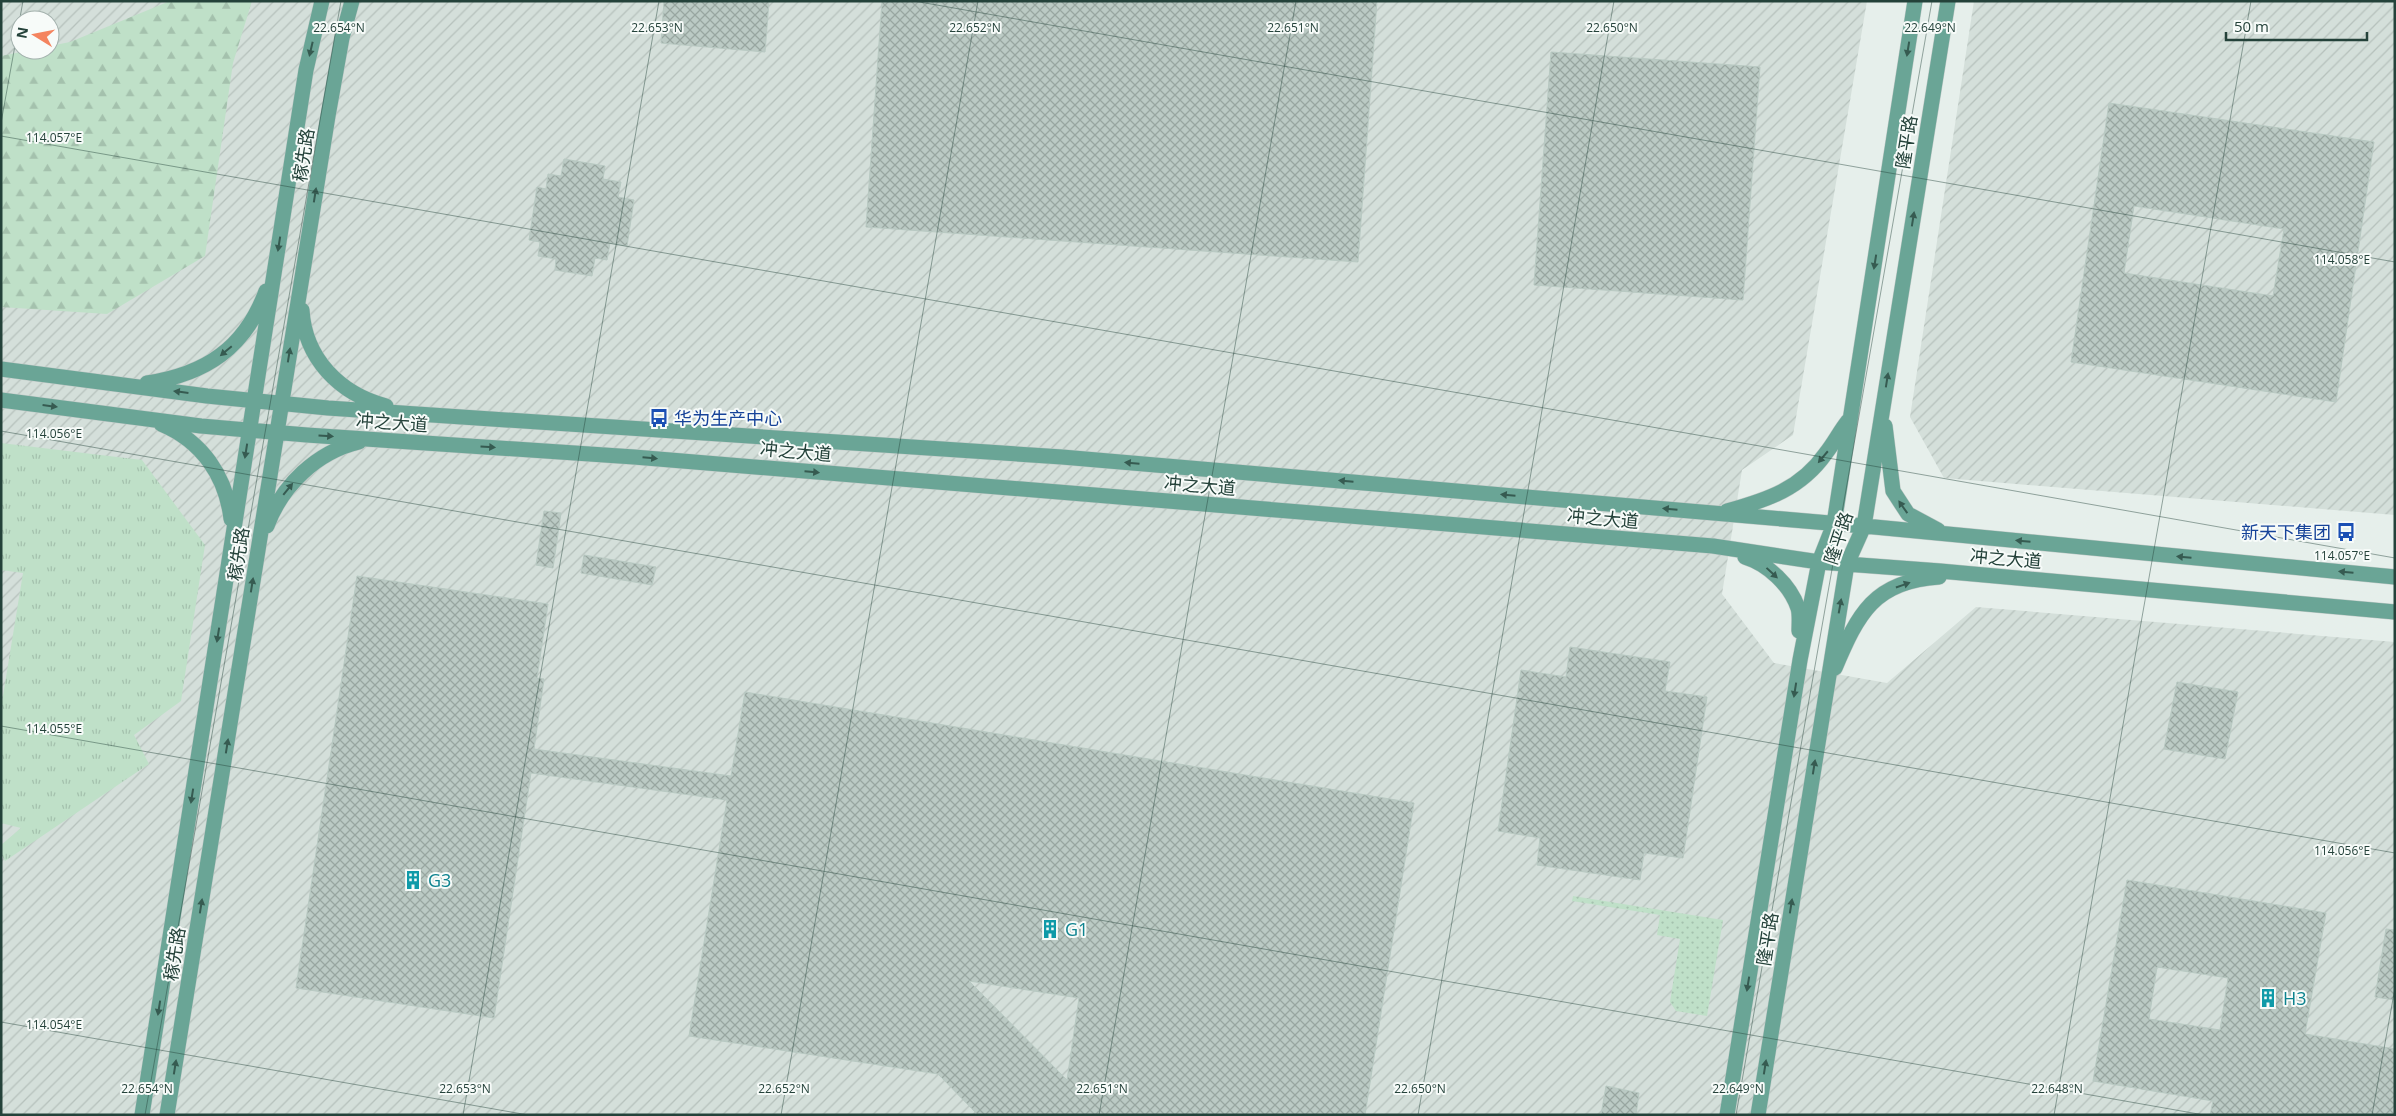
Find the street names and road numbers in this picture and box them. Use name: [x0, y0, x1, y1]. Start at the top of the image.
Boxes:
street label: 隆平路: [1890, 113, 1922, 171]
street label: 稼先路: [287, 126, 319, 184]
street label: 冲之大道: [355, 408, 429, 436]
street label: 冲之大道: [759, 436, 833, 466]
street label: 冲之大道: [1163, 470, 1237, 500]
street label: 冲之大道: [1566, 503, 1640, 533]
street label: 隆平路: [1818, 509, 1858, 567]
street label: 稼先路: [222, 525, 254, 583]
street label: 冲之大道: [1969, 543, 2043, 573]
street label: 隆平路: [1751, 910, 1783, 968]
street label: 稼先路: [158, 925, 190, 983]

